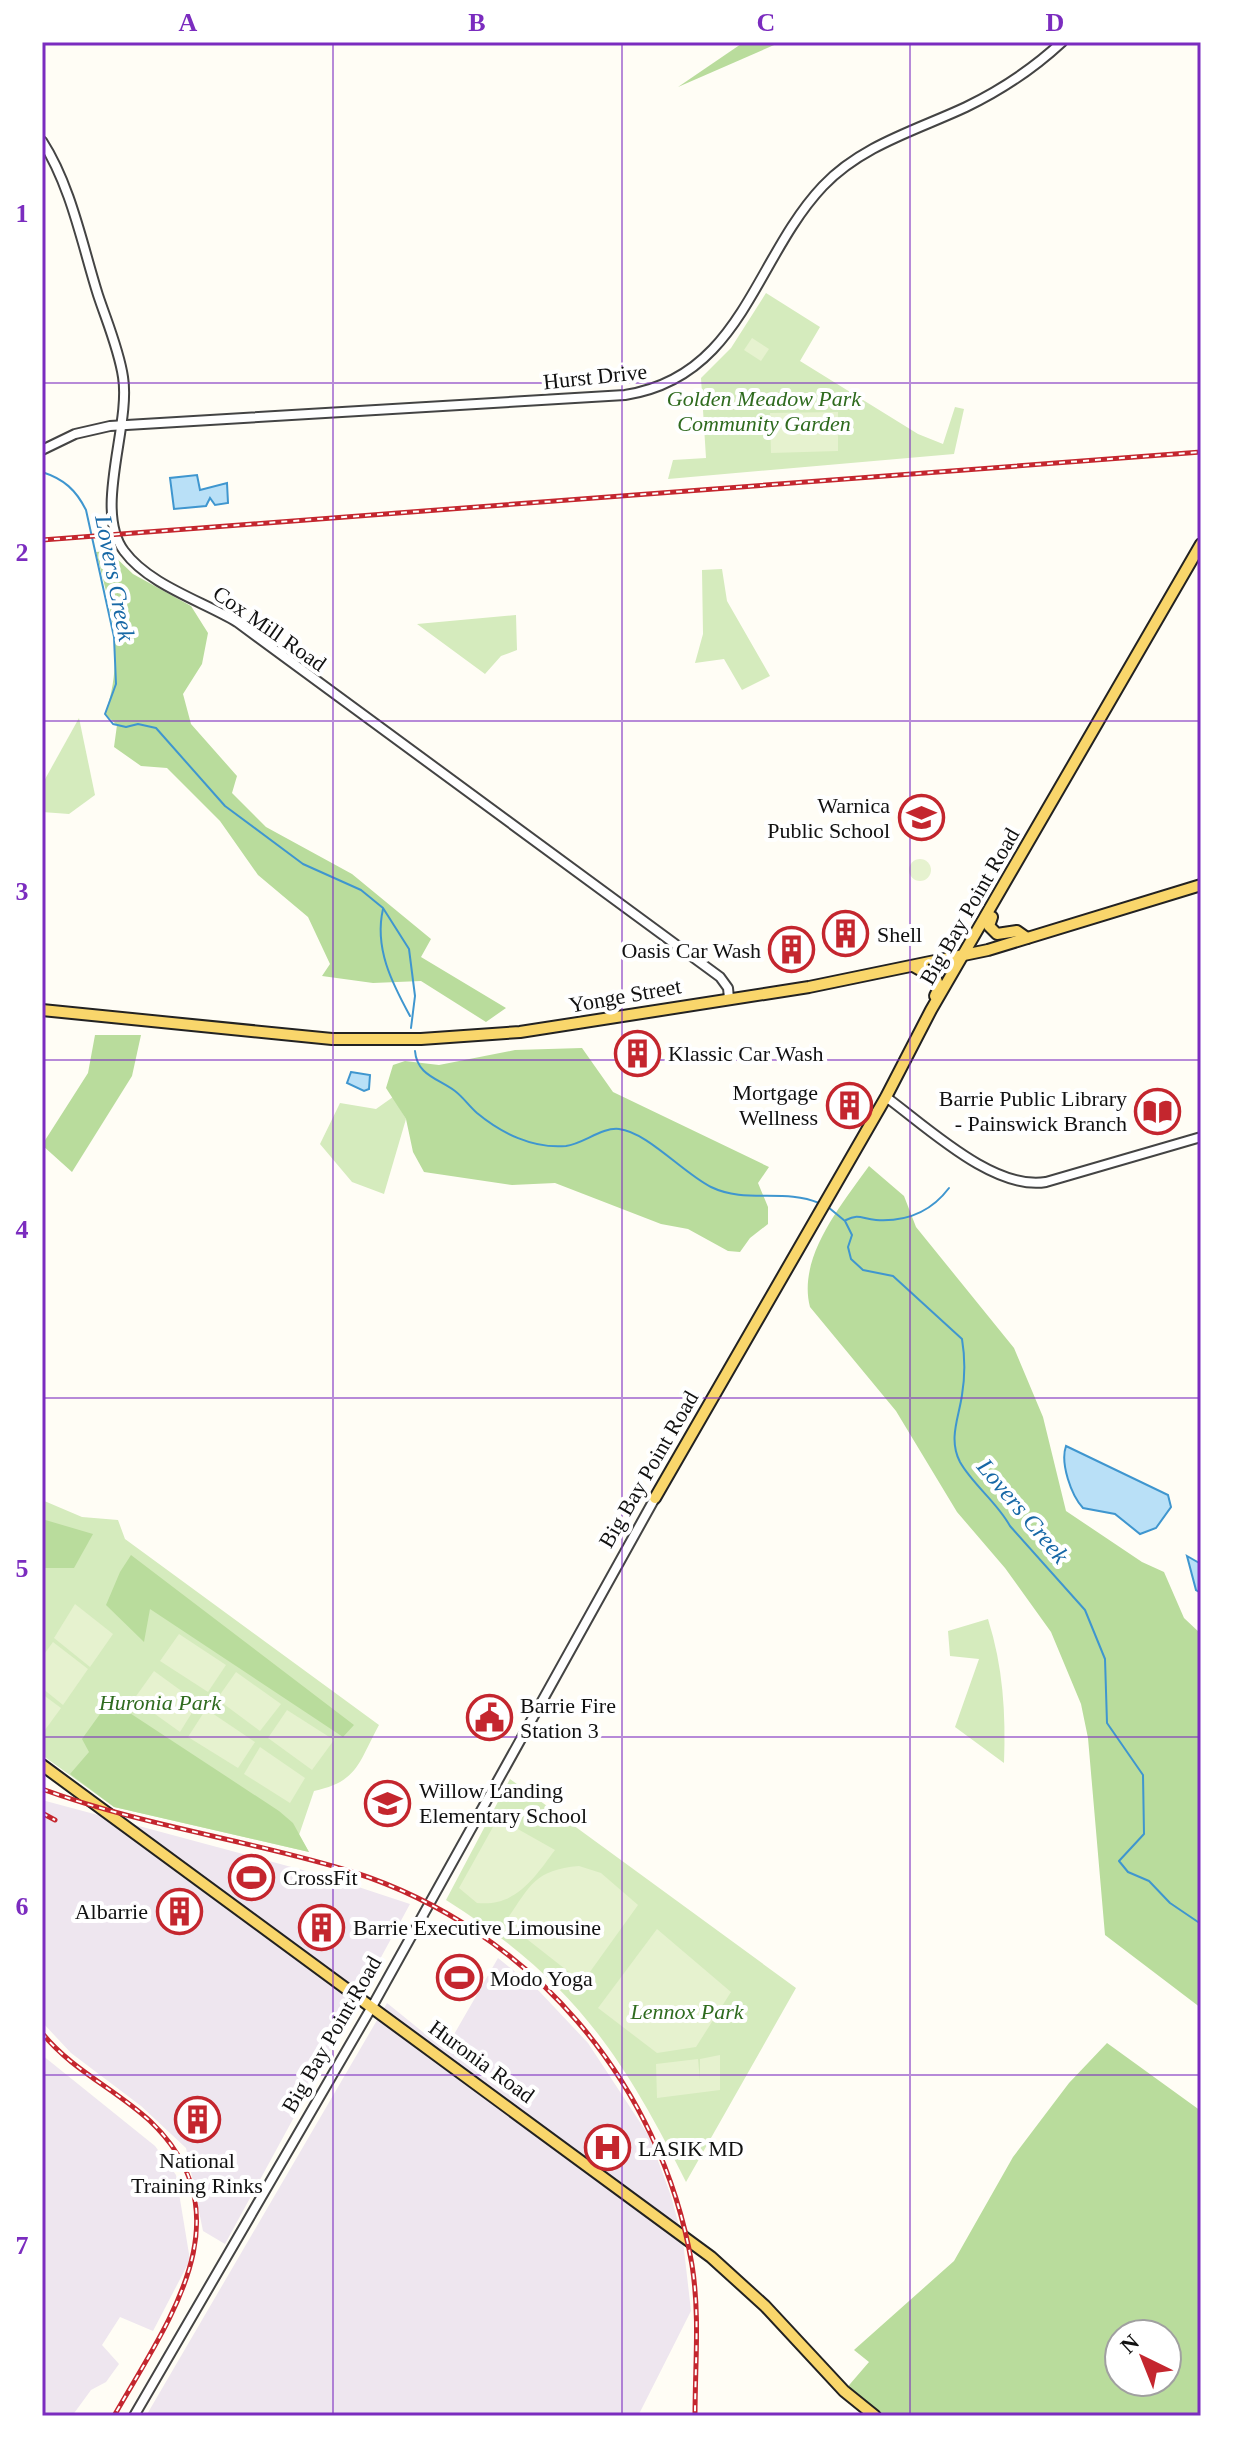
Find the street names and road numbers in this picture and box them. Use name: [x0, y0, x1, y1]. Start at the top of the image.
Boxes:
street label: Hurst Drive: [542, 359, 648, 394]
street label: Cox Mill Road: [208, 580, 331, 677]
street label: Big Bay Point Road: [914, 824, 1024, 989]
street label: Yonge Street: [567, 973, 683, 1018]
street label: Big Bay Point Road: [593, 1387, 703, 1552]
street label: Big Bay Point Road: [276, 1952, 386, 2117]
street label: Huronia Road: [424, 2015, 539, 2108]

